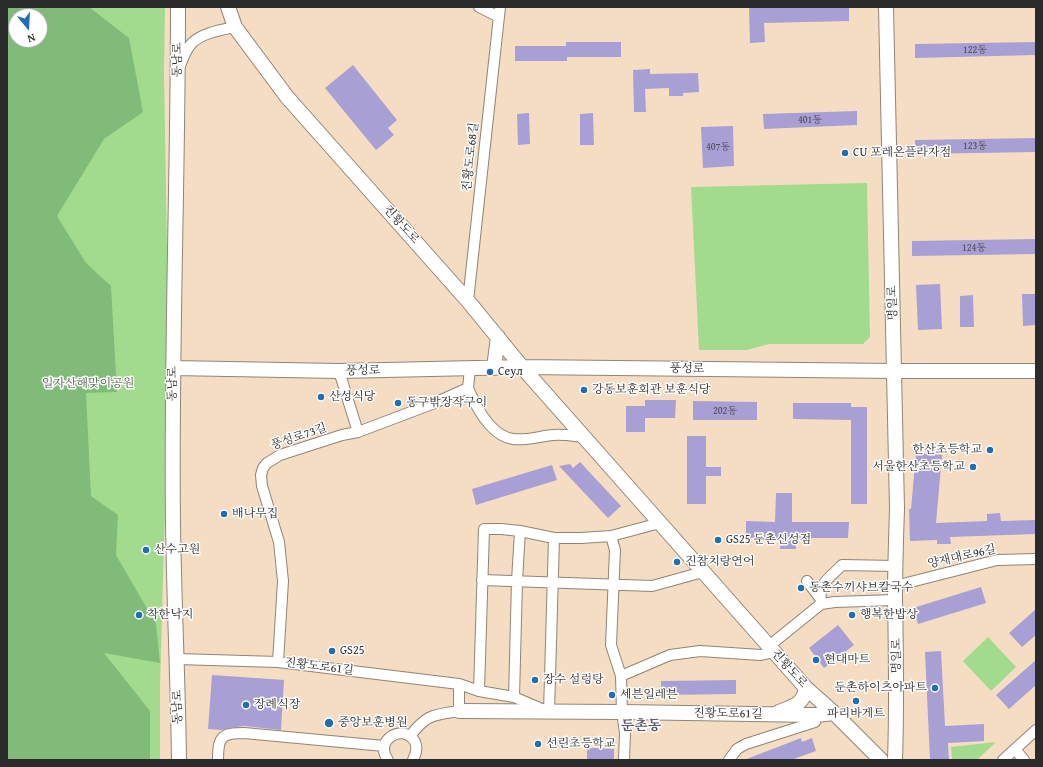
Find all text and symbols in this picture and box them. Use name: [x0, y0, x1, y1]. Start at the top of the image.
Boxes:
north arrow: [8, 8, 48, 48]
text: N: [25, 30, 37, 47]
street label: 동남로: [171, 43, 185, 77]
house number: 122동: [963, 44, 987, 56]
house number: 401동: [798, 114, 822, 126]
street label: 진황도로68길: [460, 122, 482, 192]
house number: 123동: [963, 140, 987, 152]
house number: 407동: [706, 141, 730, 153]
place label: CU 포레온플라자점: [853, 146, 951, 160]
marker: CU 포레온플라자점: [840, 148, 850, 158]
street label: 진황도로: [380, 203, 422, 247]
house number: 124동: [962, 242, 986, 254]
street label: 명일로: [885, 285, 901, 321]
street label: 풍성로: [669, 361, 705, 377]
street label: 풍성로: [345, 363, 381, 379]
place label: Сеул: [498, 365, 523, 379]
street label: 동남로: [166, 367, 180, 401]
marker: Сеул: [485, 367, 495, 377]
park label: 일자산해맞이공원: [42, 377, 134, 391]
place label: 강동보훈회관 보훈식당: [592, 383, 711, 397]
marker: 강동보훈회관 보훈식당: [579, 385, 589, 395]
place label: 산성식당: [329, 390, 375, 404]
marker: 산성식당: [316, 392, 326, 402]
place label: 동구밖장작구이: [406, 396, 487, 410]
marker: 동구밖장작구이: [393, 398, 403, 408]
house number: 202동: [713, 405, 737, 417]
street label: 풍성로73길: [269, 421, 329, 453]
place label: 한산초등학교: [912, 443, 982, 457]
marker: 한산초등학교: [985, 445, 995, 455]
place label: 서울한산초등학교: [872, 460, 965, 474]
marker: 서울한산초등학교: [968, 462, 978, 472]
place label: 배나무집: [232, 507, 278, 521]
marker: 배나무집: [219, 509, 229, 519]
place label: GS25 둔촌신성점: [726, 533, 811, 547]
marker: GS25 둔촌신성점: [713, 535, 723, 545]
street label: 양재대로96길: [927, 542, 997, 572]
place label: 산수고원: [154, 543, 200, 557]
marker: 산수고원: [141, 545, 151, 555]
place label: 진참치랑연어: [685, 555, 755, 569]
marker: 진참치랑연어: [672, 557, 682, 567]
place label: 동촌수끼샤브칼국수: [809, 581, 913, 595]
marker: 동촌수끼샤브칼국수: [796, 583, 806, 593]
place label: 착한낙지: [147, 608, 193, 622]
place label: 행복한밥상: [860, 608, 918, 622]
marker: 착한낙지: [134, 610, 144, 620]
marker: 행복한밥상: [847, 610, 857, 620]
street label: 명일로: [890, 639, 904, 673]
place label: GS25: [340, 644, 364, 658]
marker: GS25: [327, 646, 337, 656]
street label: 진황도로: [768, 647, 810, 691]
place label: 현대마트: [824, 653, 870, 667]
marker: 현대마트: [811, 655, 821, 665]
street label: 진황도로61길: [284, 656, 354, 678]
place label: 장수 설렁탕: [543, 673, 604, 687]
marker: 장수 설렁탕: [530, 675, 540, 685]
place label: 둔촌하이츠아파트: [834, 681, 927, 695]
marker: 둔촌하이츠아파트: [930, 683, 940, 693]
place label: 세븐일레븐: [620, 688, 678, 702]
street label: 동남로: [170, 689, 186, 725]
marker: 세븐일레븐: [607, 690, 617, 700]
marker: 파리바게트: [851, 696, 861, 706]
place label: 장례식장: [254, 698, 300, 712]
marker: 장례식장: [241, 700, 251, 710]
street label: 진황도로61길: [693, 706, 763, 722]
place label: 파리바게트: [827, 707, 885, 721]
place label: 중앙보훈병원: [338, 716, 408, 730]
marker: 중앙보훈병원: [323, 717, 335, 729]
district label: 둔촌동: [621, 718, 661, 734]
place label: 선린초등학교: [546, 737, 616, 751]
marker: 선린초등학교: [533, 739, 543, 749]

